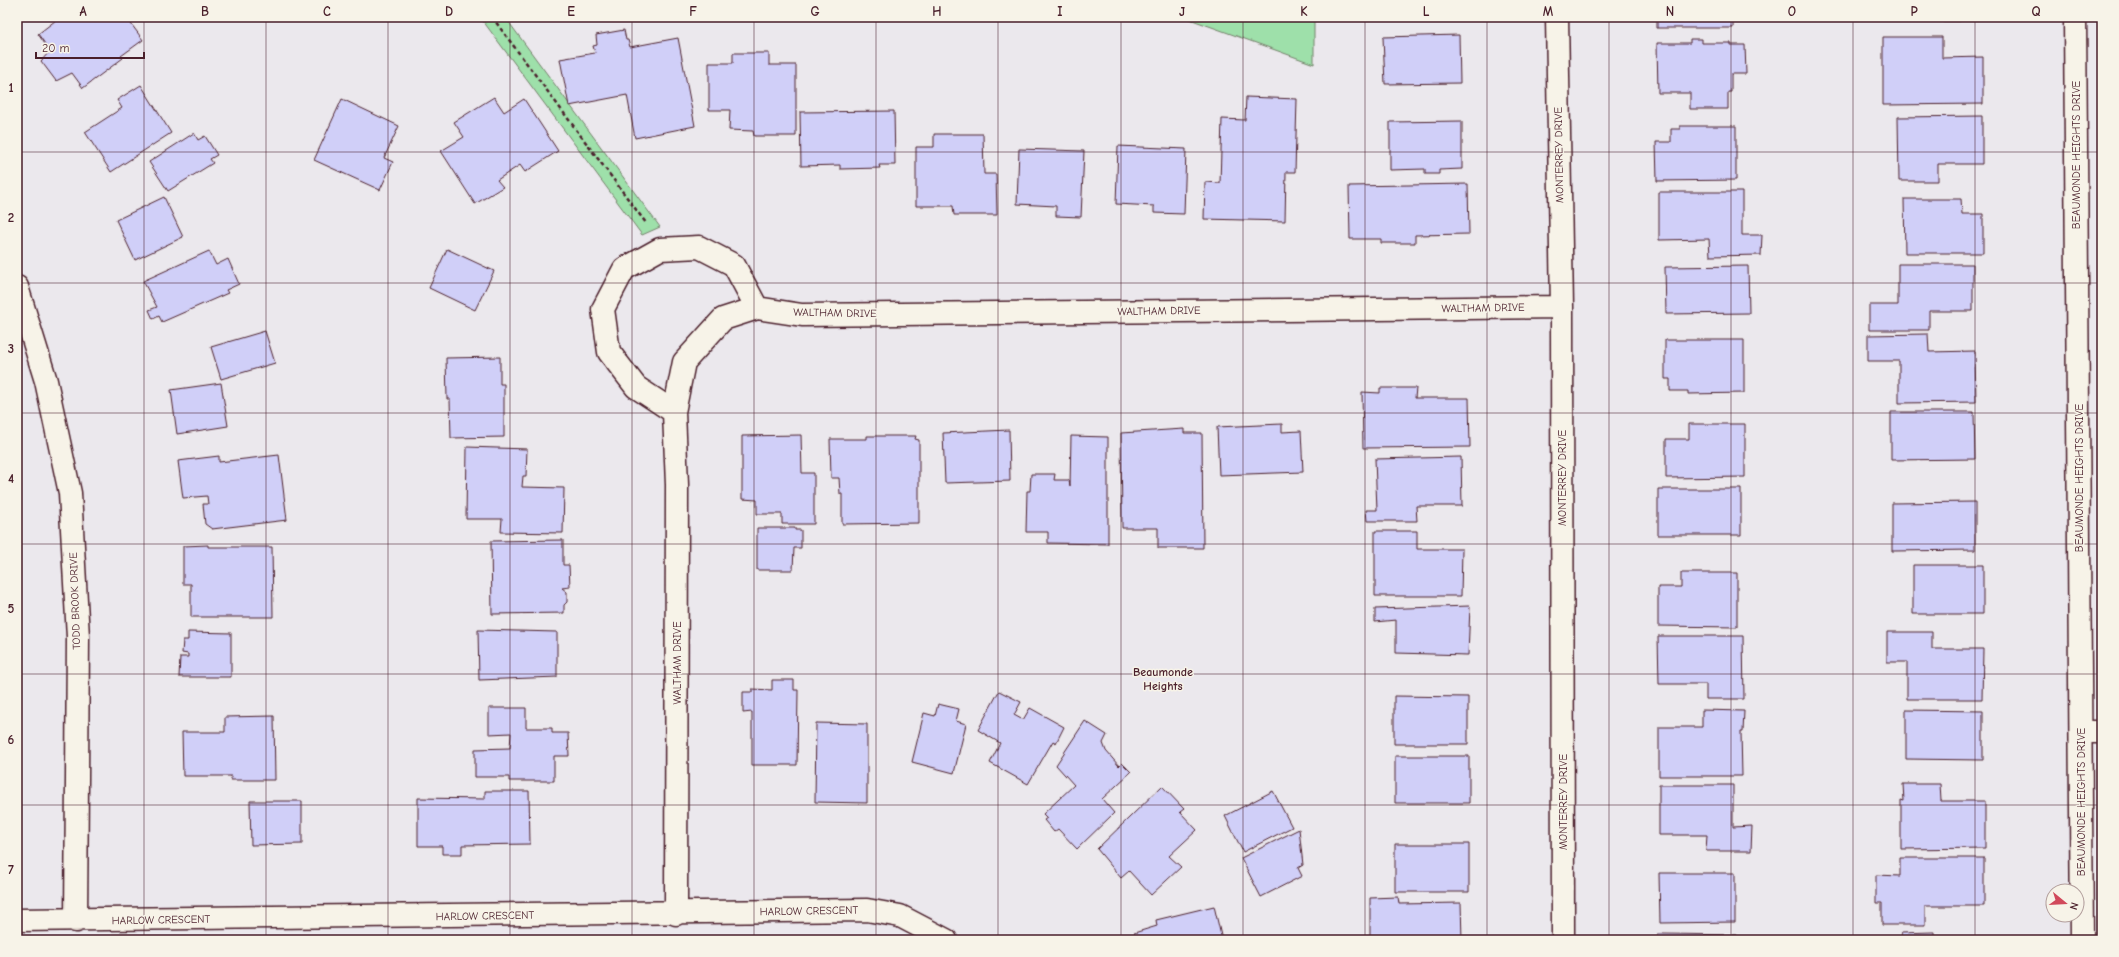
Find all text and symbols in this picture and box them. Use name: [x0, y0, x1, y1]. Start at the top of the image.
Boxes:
text: A: [79, 4, 87, 19]
text: B: [201, 4, 209, 19]
text: C: [323, 4, 331, 19]
text: D: [445, 4, 453, 19]
text: E: [567, 4, 575, 19]
text: F: [689, 4, 697, 19]
text: G: [810, 4, 820, 19]
text: H: [932, 4, 942, 19]
text: I: [1057, 4, 1063, 19]
text: J: [1179, 4, 1185, 19]
text: K: [1300, 4, 1308, 19]
text: L: [1423, 4, 1430, 19]
text: M: [1543, 4, 1554, 19]
text: N: [1666, 4, 1674, 19]
text: O: [1788, 4, 1796, 19]
text: P: [1910, 4, 1918, 19]
text: Q: [2031, 4, 2041, 19]
scale bar: [36, 34, 144, 60]
text: 20 m: [42, 41, 70, 55]
text: 1: [8, 80, 14, 95]
street label: BEAUMONDE HEIGHTS DRIVE: [2070, 80, 2083, 229]
street label: MONTERREY DRIVE: [1552, 106, 1566, 203]
text: 2: [8, 210, 14, 225]
street label: WALTHAM DRIVE: [1441, 301, 1525, 315]
street label: WALTHAM DRIVE: [1117, 304, 1201, 318]
street label: WALTHAM DRIVE: [793, 306, 877, 320]
text: 3: [8, 341, 14, 356]
street label: BEAUMONDE HEIGHTS DRIVE: [2073, 403, 2086, 552]
street label: MONTERREY DRIVE: [1556, 430, 1569, 526]
text: 4: [8, 471, 14, 486]
street label: TODD BROOK DRIVE: [67, 552, 83, 650]
text: 5: [8, 601, 15, 616]
street label: WALTHAM DRIVE: [671, 621, 684, 705]
district label: Beaumonde Heights: [1133, 665, 1193, 693]
street label: BEAUMONDE HEIGHTS DRIVE: [2075, 727, 2088, 876]
text: 6: [8, 732, 15, 747]
street label: MONTERREY DRIVE: [1557, 754, 1570, 850]
text: 7: [8, 862, 14, 877]
north arrow: [2045, 883, 2085, 923]
text: N: [2067, 901, 2081, 911]
street label: HARLOW CRESCENT: [760, 904, 859, 918]
street label: HARLOW CRESCENT: [436, 909, 535, 923]
street label: HARLOW CRESCENT: [112, 913, 211, 927]

